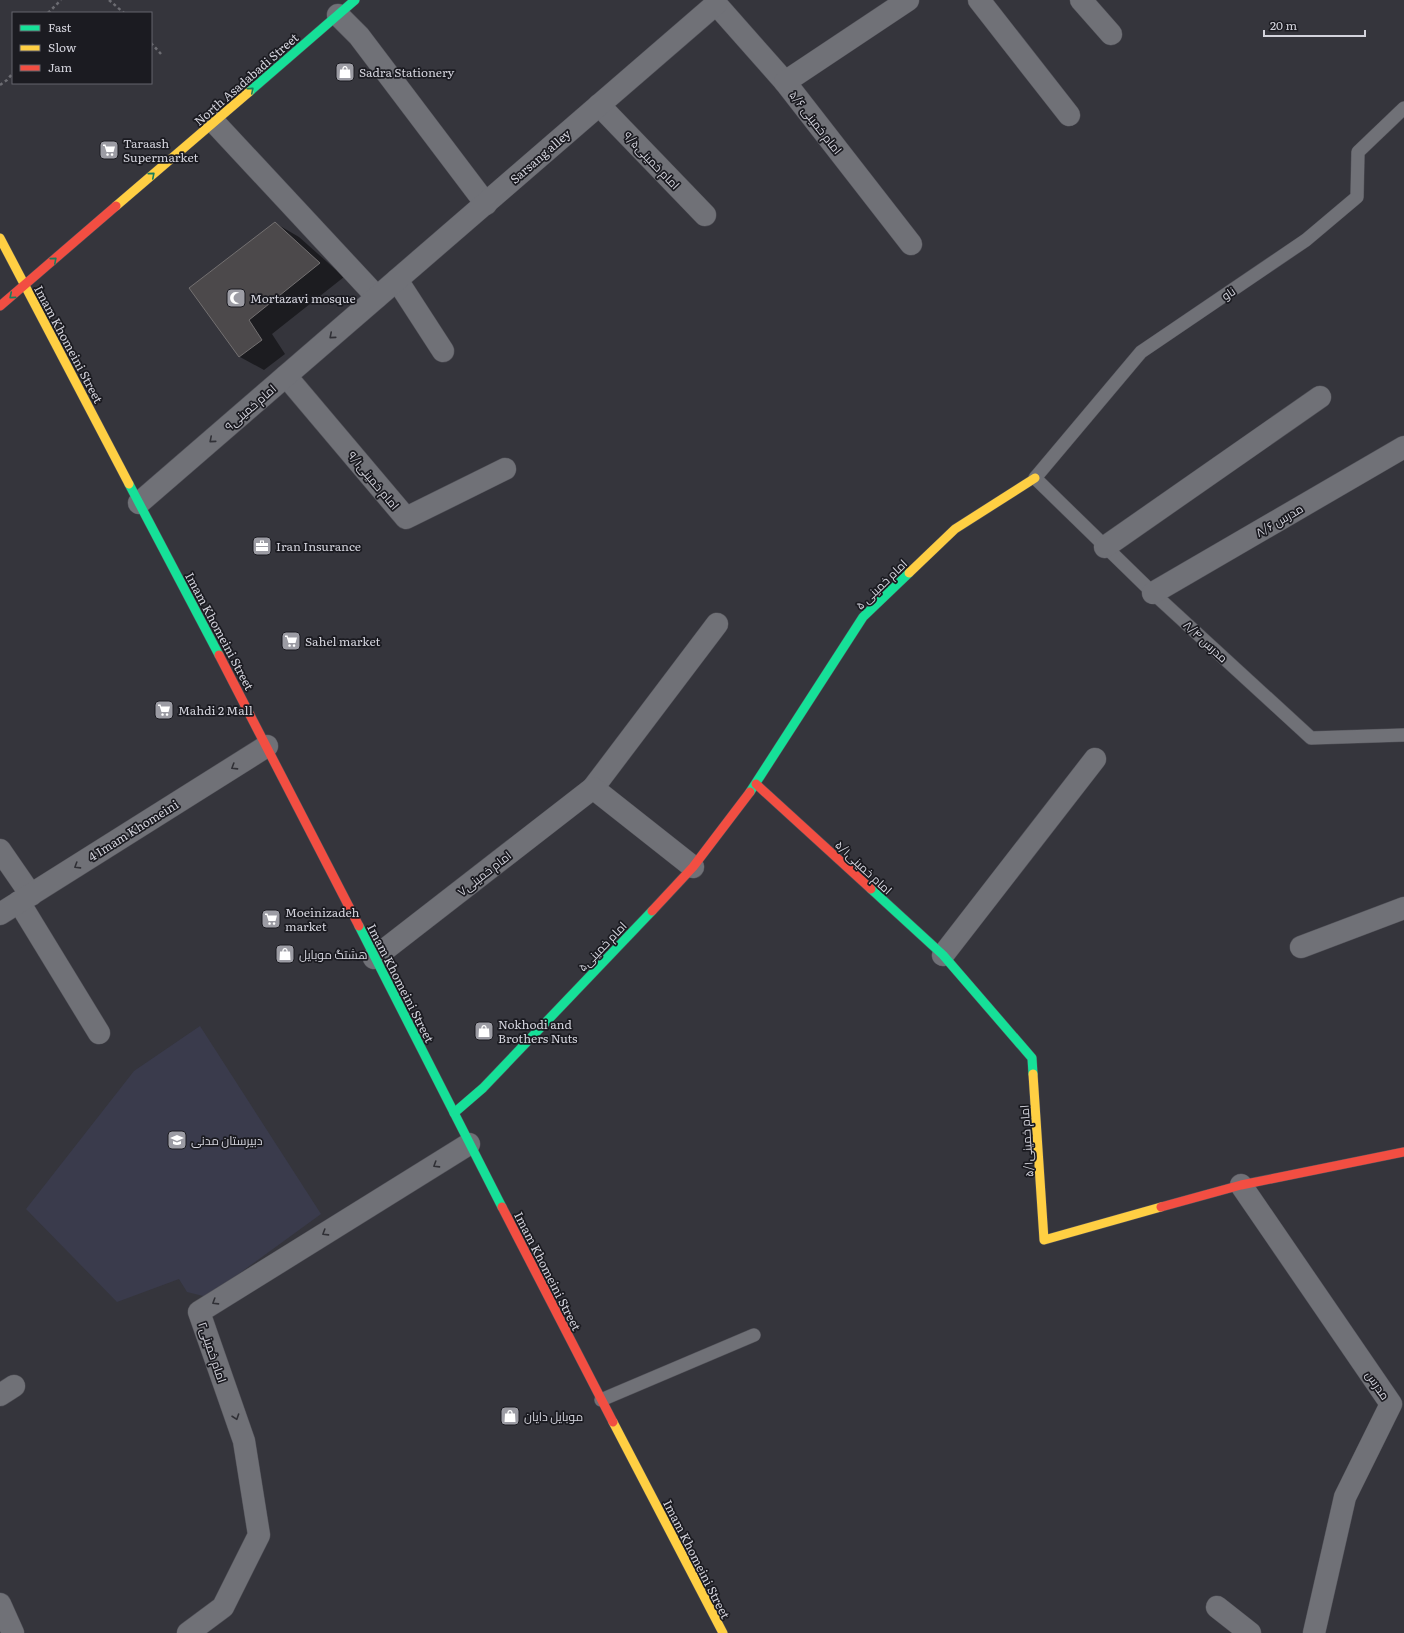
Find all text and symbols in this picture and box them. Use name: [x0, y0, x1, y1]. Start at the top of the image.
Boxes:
legend: [12, 12, 152, 84]
scale bar: [1264, 12, 1365, 38]
text: 20 m: [1270, 16, 1297, 34]
text: Fast: [48, 18, 72, 36]
street label: North Asadabadi Street: [190, 28, 302, 129]
text: Slow: [48, 38, 77, 56]
text: Jam: [48, 58, 73, 76]
shop icon: Sadra Stationery: [334, 61, 356, 83]
place label: Sadra Stationery: [359, 63, 455, 81]
street label: امام خمینی ۵/۶: [785, 86, 847, 158]
one-way arrow: [246, 88, 254, 95]
street label: Sarsang alley: [506, 124, 574, 187]
street label: امام خمینی۹/۵: [620, 127, 684, 193]
place label: Taraash Supermarket: [123, 134, 199, 166]
supermarket icon: Taraash Supermarket: [98, 139, 120, 161]
one-way arrow: [148, 173, 155, 180]
one-way arrow: [49, 258, 57, 265]
street label: Imam Khomeini Street: [30, 282, 108, 406]
street label: ناو: [1217, 282, 1239, 304]
mosque icon: Mortazavi mosque: [225, 287, 247, 309]
place label: Mortazavi mosque: [250, 289, 356, 307]
one-way arrow: [10, 292, 17, 299]
one-way arrow: [329, 332, 337, 339]
street label: امام خمینی۹: [220, 380, 280, 434]
one-way arrow: [210, 435, 217, 442]
street label: امام خمینی۹/۱: [344, 447, 404, 513]
street label: مدرس ۸/۶: [1252, 499, 1306, 541]
office icon: Iran Insurance: [251, 535, 273, 557]
place label: Iran Insurance: [276, 537, 361, 555]
street label: امام خمینی ۵: [851, 555, 911, 613]
street label: Imam Khomeini Street: [181, 569, 259, 693]
street label: مدرس ۸/۴: [1180, 616, 1232, 666]
supermarket icon: Sahel market: [280, 630, 302, 652]
place label: Sahel market: [305, 632, 381, 650]
supermarket icon: Mahdi 2 Mall: [153, 699, 175, 721]
place label: Mahdi 2 Mall: [178, 701, 253, 719]
one-way arrow: [231, 762, 238, 770]
street label: 4 Imam Khomeini: [84, 795, 182, 865]
street label: امام خمینی۵/۱: [831, 836, 897, 898]
street label: امام خمینی۷: [453, 846, 515, 900]
one-way arrow: [74, 862, 81, 869]
place label: Moeinizadeh market: [285, 903, 359, 935]
supermarket icon: Moeinizadeh market: [260, 908, 282, 930]
street label: امام خمینی۵: [574, 917, 630, 975]
street label: Imam Khomeini Street: [363, 920, 439, 1046]
shop icon: هشتگ موبایل: [274, 943, 296, 965]
place label: هشتگ موبایل: [299, 945, 368, 963]
place label: Nokhodi and Brothers Nuts: [498, 1015, 578, 1047]
shop icon: Nokhodi and Brothers Nuts: [473, 1020, 495, 1042]
street label: امام خمینی۵/۱: [1015, 1104, 1037, 1178]
school or university icon: دبیرستان مدنی: [166, 1129, 188, 1151]
place label: دبیرستان مدنی: [191, 1131, 263, 1149]
one-way arrow: [433, 1160, 440, 1168]
street label: Imam Khomeini Street: [510, 1208, 586, 1334]
one-way arrow: [322, 1229, 329, 1236]
one-way arrow: [212, 1297, 219, 1305]
street label: امام خمینی۲: [194, 1319, 232, 1385]
street label: مدرس: [1362, 1367, 1394, 1403]
shop icon: موبایل دایان: [499, 1405, 521, 1427]
place label: موبایل دایان: [524, 1407, 583, 1425]
one-way arrow: [231, 1413, 240, 1420]
street label: Imam Khomeini Street: [659, 1496, 735, 1622]

